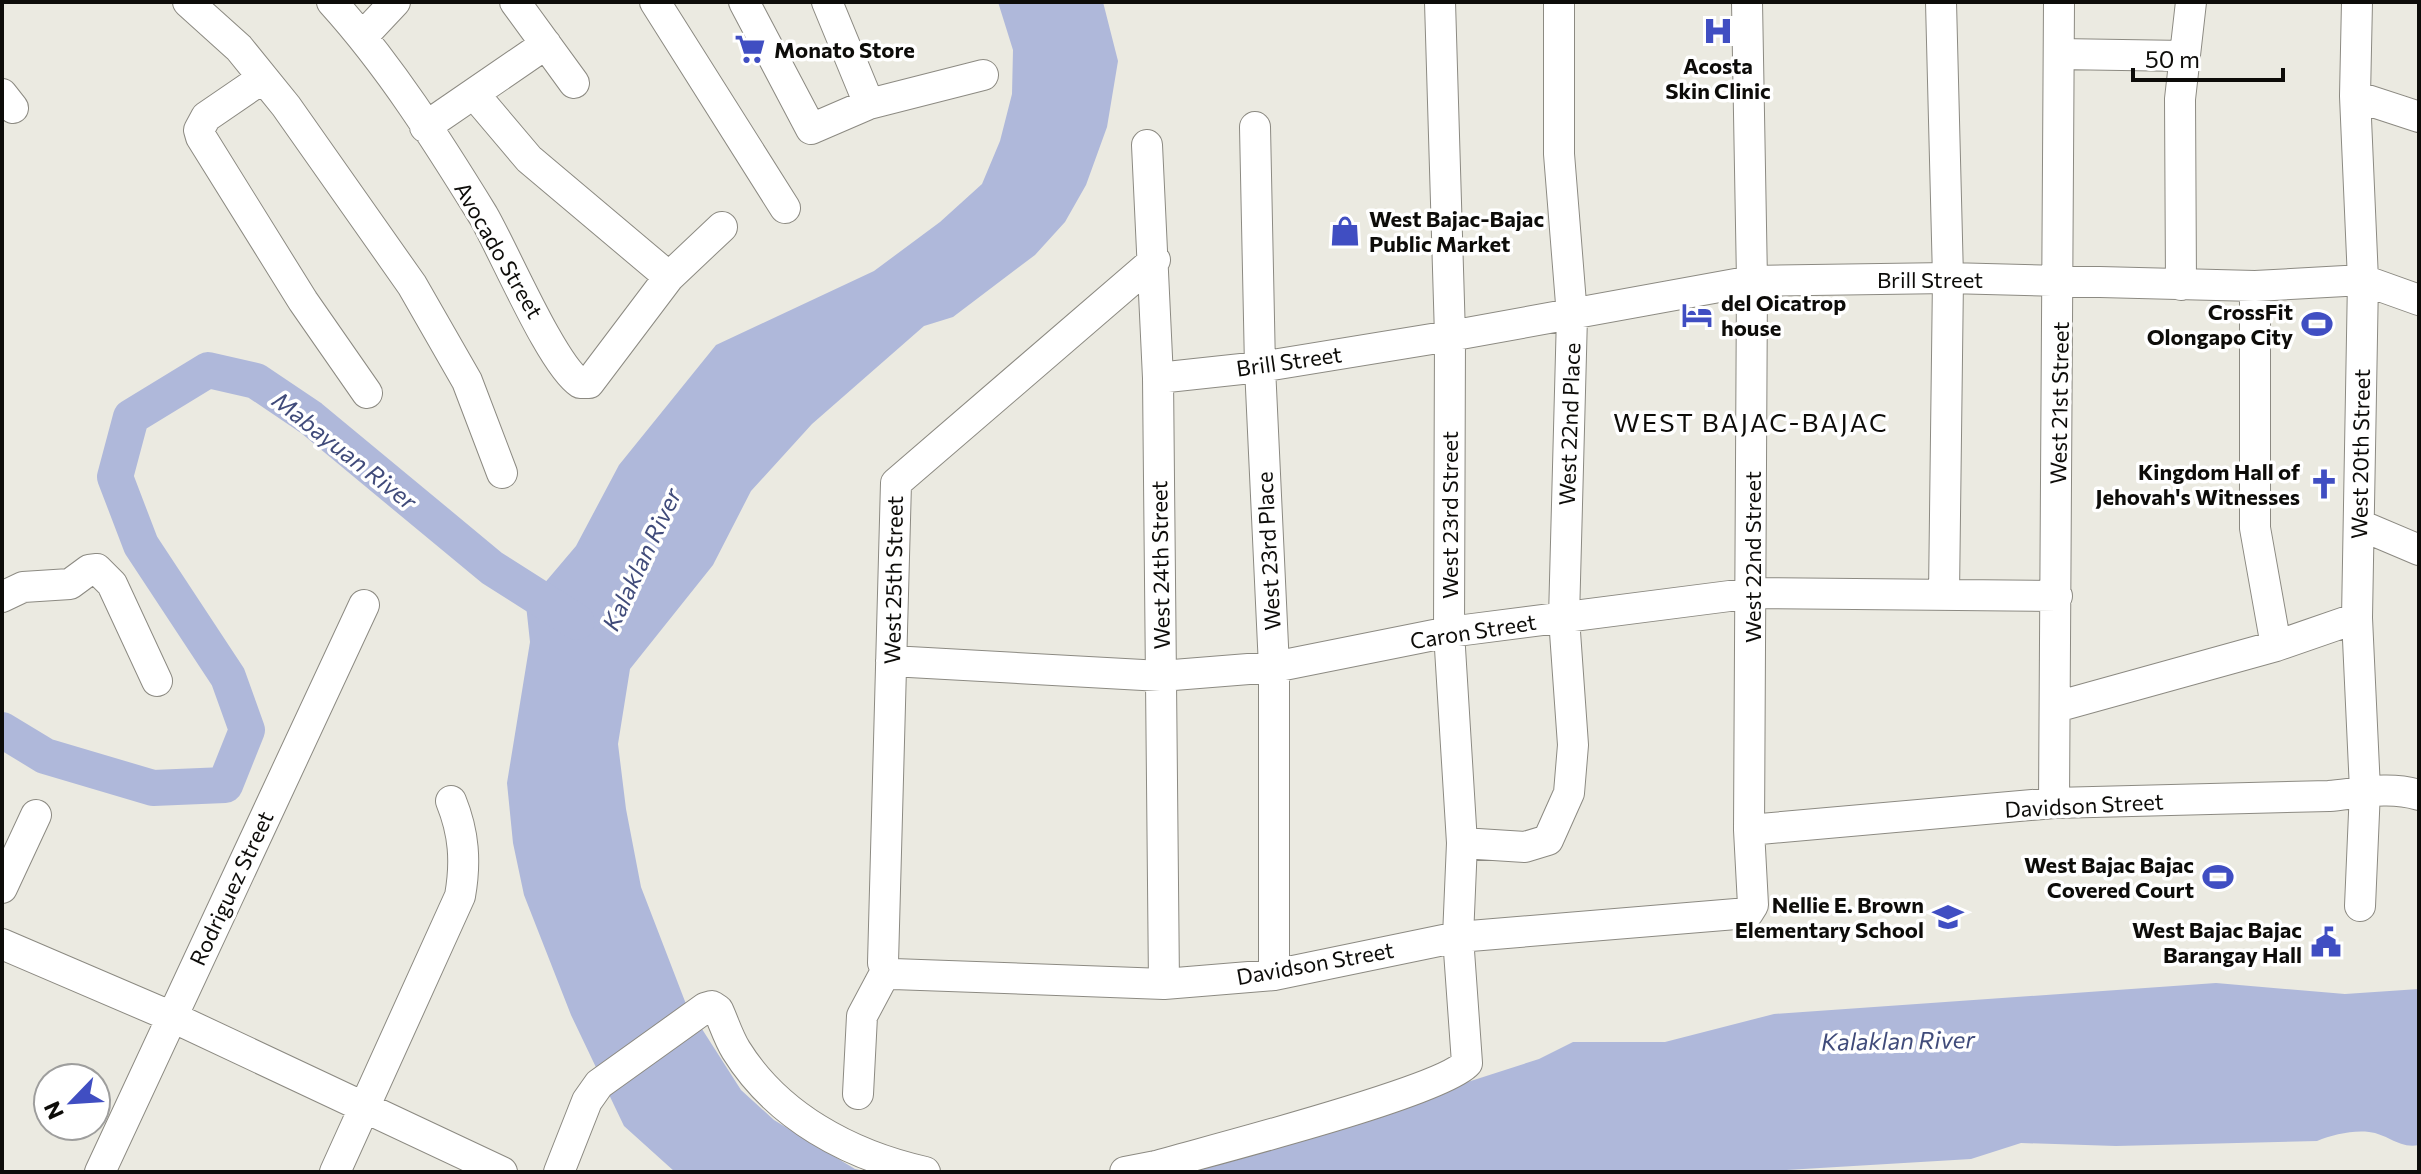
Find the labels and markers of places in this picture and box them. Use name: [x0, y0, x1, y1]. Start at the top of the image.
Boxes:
hospital icon: Acosta Skin Clinic: [1701, 14, 1735, 48]
supermarket icon: Monato Store: [733, 32, 767, 66]
place label: Monato Store: [774, 36, 915, 63]
place label: Acosta Skin Clinic: [1665, 52, 1771, 104]
place label: West Bajac-Bajac Public Market: [1369, 205, 1544, 257]
shop icon: West Bajac-Bajac Public Market: [1328, 214, 1362, 248]
place label: del Oicatrop house: [1721, 289, 1846, 341]
hotel icon: del Oicatrop house: [1680, 298, 1714, 332]
place label: CrossFit Olongapo City: [2147, 298, 2293, 350]
sports icon: CrossFit Olongapo City: [2300, 307, 2334, 341]
place label: Kingdom Hall of Jehovah's Witnesses: [2095, 458, 2301, 510]
church icon: Kingdom Hall of Jehovah's Witnesses: [2307, 467, 2341, 501]
place label: West Bajac Bajac Covered Court: [2024, 851, 2194, 903]
sports icon: West Bajac Bajac Covered Court: [2201, 860, 2235, 894]
place label: Nellie E. Brown Elementary School: [1735, 891, 1924, 943]
school or university icon: Nellie E. Brown Elementary School: [1931, 900, 1965, 934]
place label: West Bajac Bajac Barangay Hall: [2132, 916, 2302, 968]
public building icon: West Bajac Bajac Barangay Hall: [2309, 925, 2343, 959]

